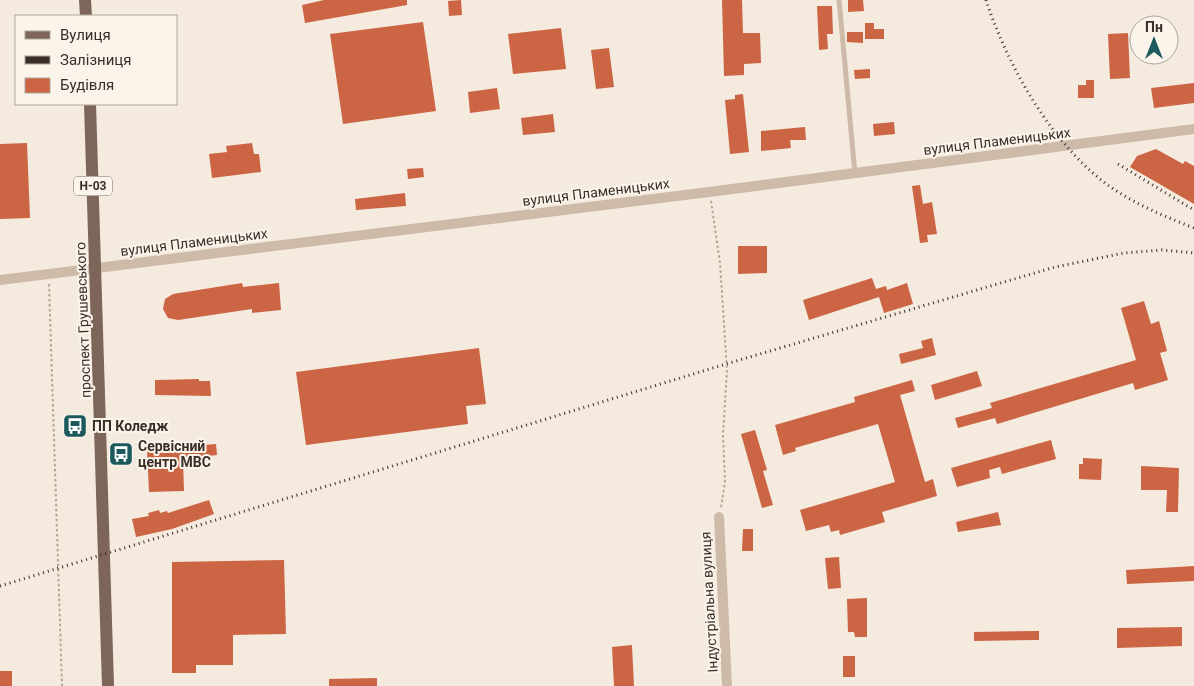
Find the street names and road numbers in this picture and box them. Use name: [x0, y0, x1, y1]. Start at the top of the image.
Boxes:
street label: вулиця Пламеницьких: [923, 124, 1072, 158]
street label: вулиця Пламеницьких: [522, 175, 671, 209]
road number: Н-03: [74, 177, 112, 196]
street label: вулиця Пламеницьких: [120, 225, 269, 259]
street label: проспект Грушевського: [72, 242, 94, 398]
street label: Індустріальна вулиця: [697, 531, 721, 673]

